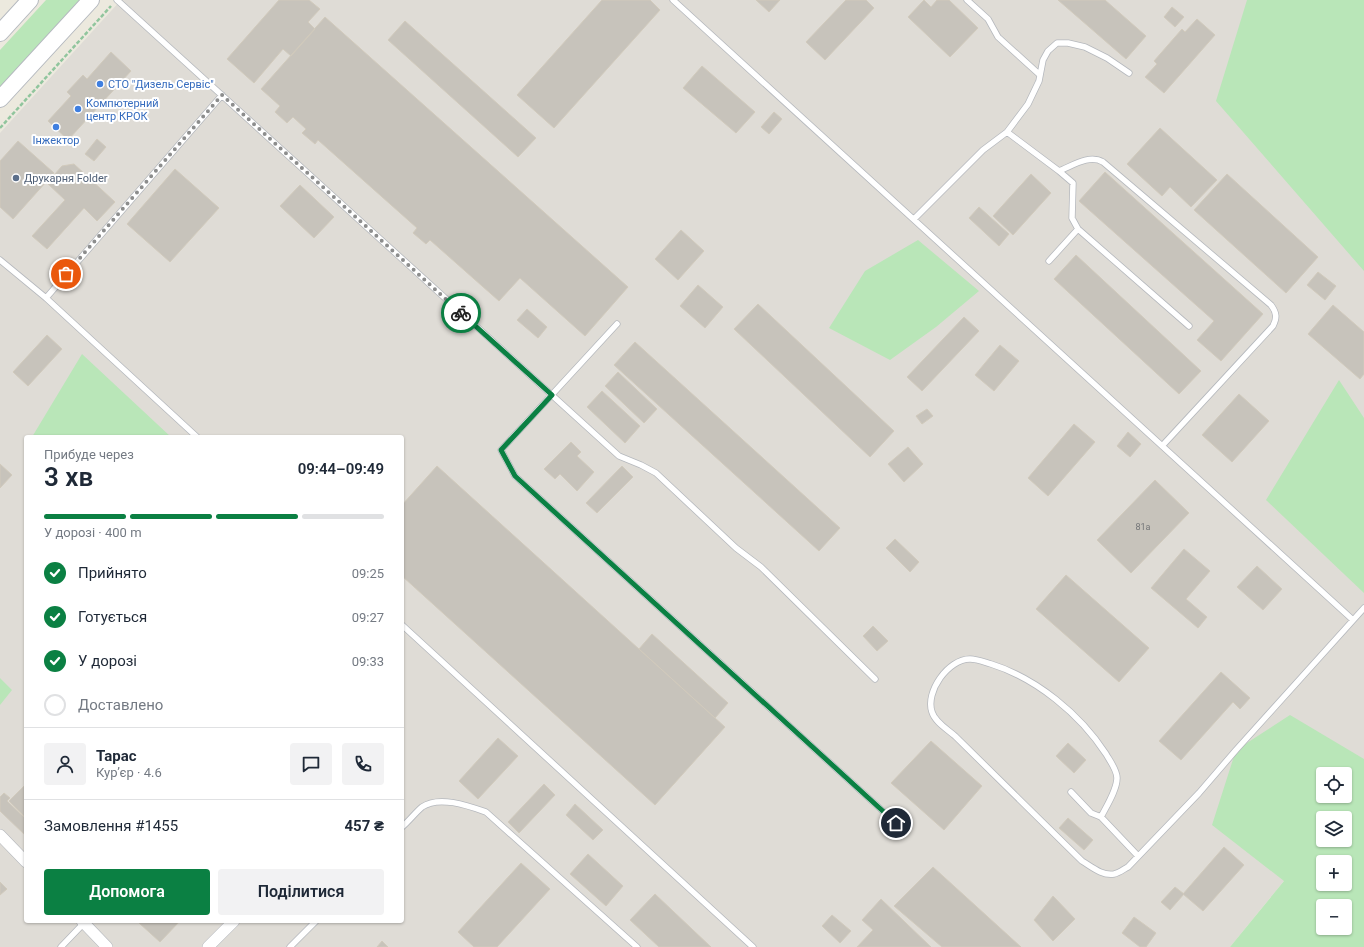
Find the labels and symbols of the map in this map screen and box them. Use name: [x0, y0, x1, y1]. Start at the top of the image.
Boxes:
place label: СТО "Дизель Сервіс": [108, 78, 214, 91]
marker: СТО "Дизель Сервіс": [95, 79, 105, 89]
place label: Компютерний центр КРОК: [86, 97, 159, 123]
marker: Компютерний центр КРОК: [73, 104, 83, 114]
marker: Інжектор: [51, 122, 61, 132]
place label: Інжектор: [33, 134, 79, 147]
place label: Друкарня Folder: [24, 172, 108, 185]
marker: Друкарня Folder: [11, 173, 21, 183]
pin: [49, 257, 83, 291]
courier: [441, 293, 481, 333]
house number: 81а: [1135, 522, 1151, 532]
pin: [879, 806, 913, 840]

